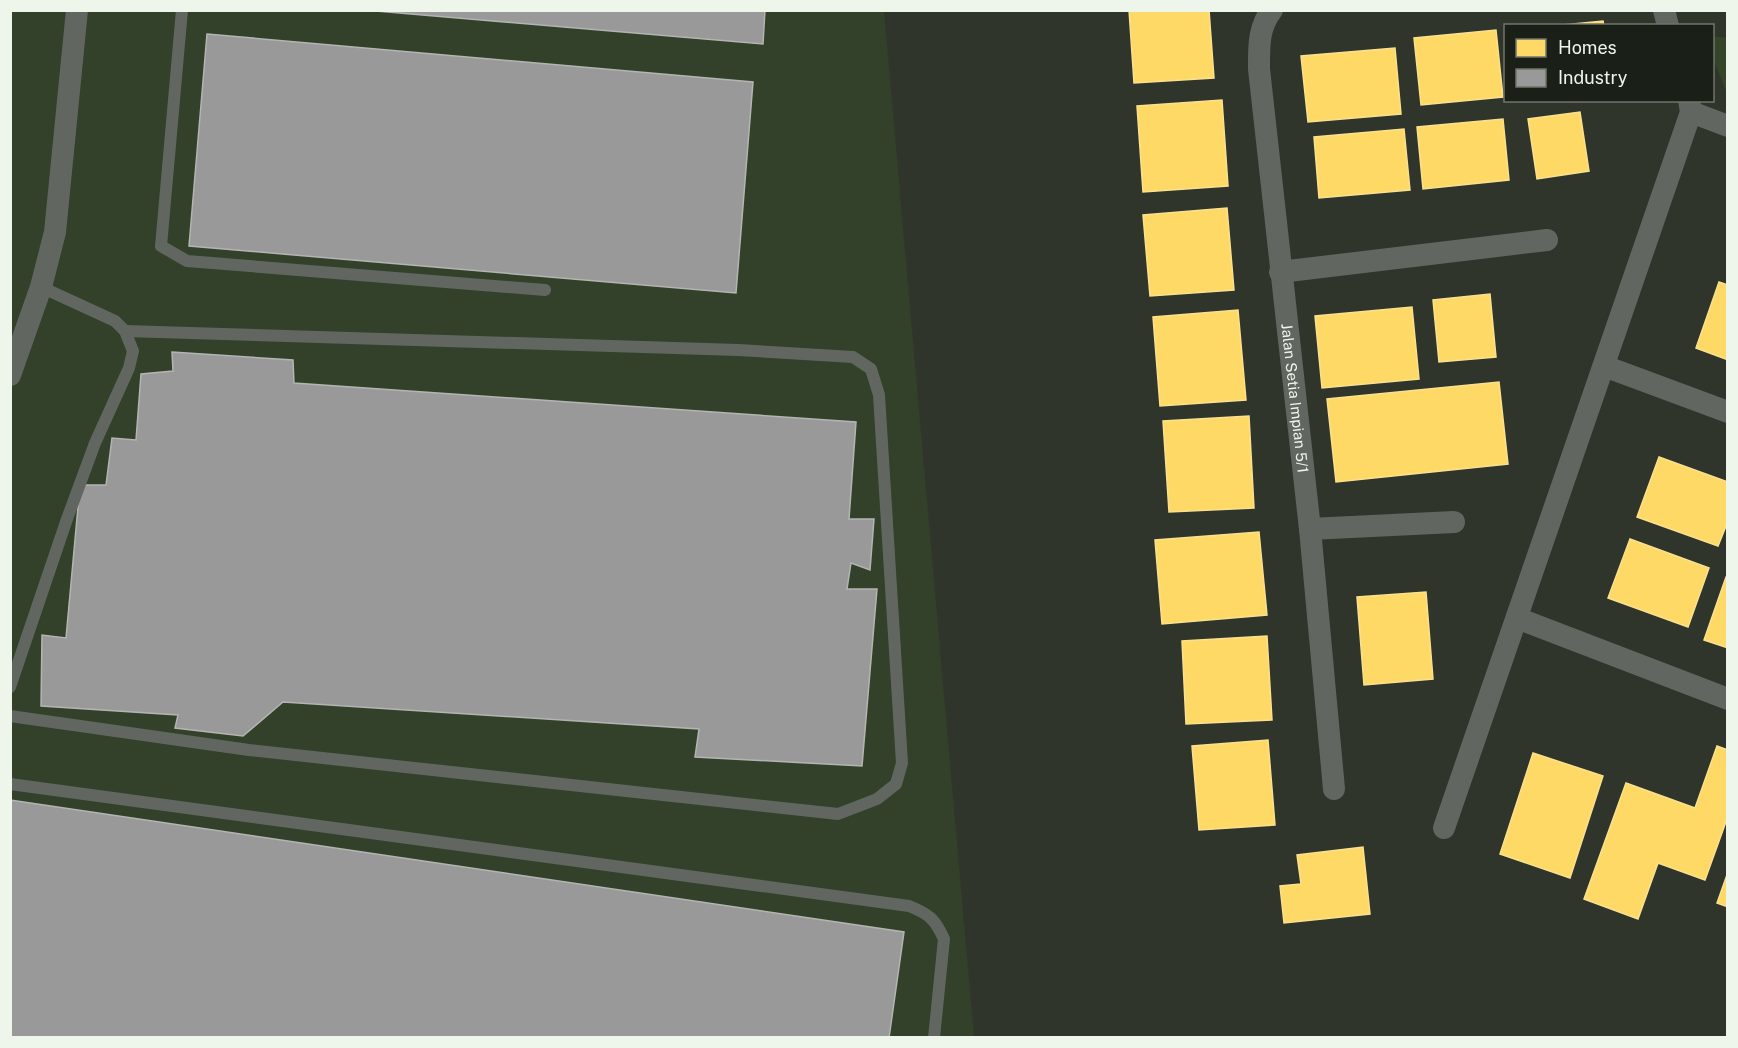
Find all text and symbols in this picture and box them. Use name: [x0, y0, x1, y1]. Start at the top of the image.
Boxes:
legend: [1504, 24, 1714, 102]
text: Homes: [1558, 37, 1617, 58]
text: Industry: [1558, 67, 1628, 88]
street label: Jalan Setia Impian 5/1: [1279, 323, 1312, 474]

